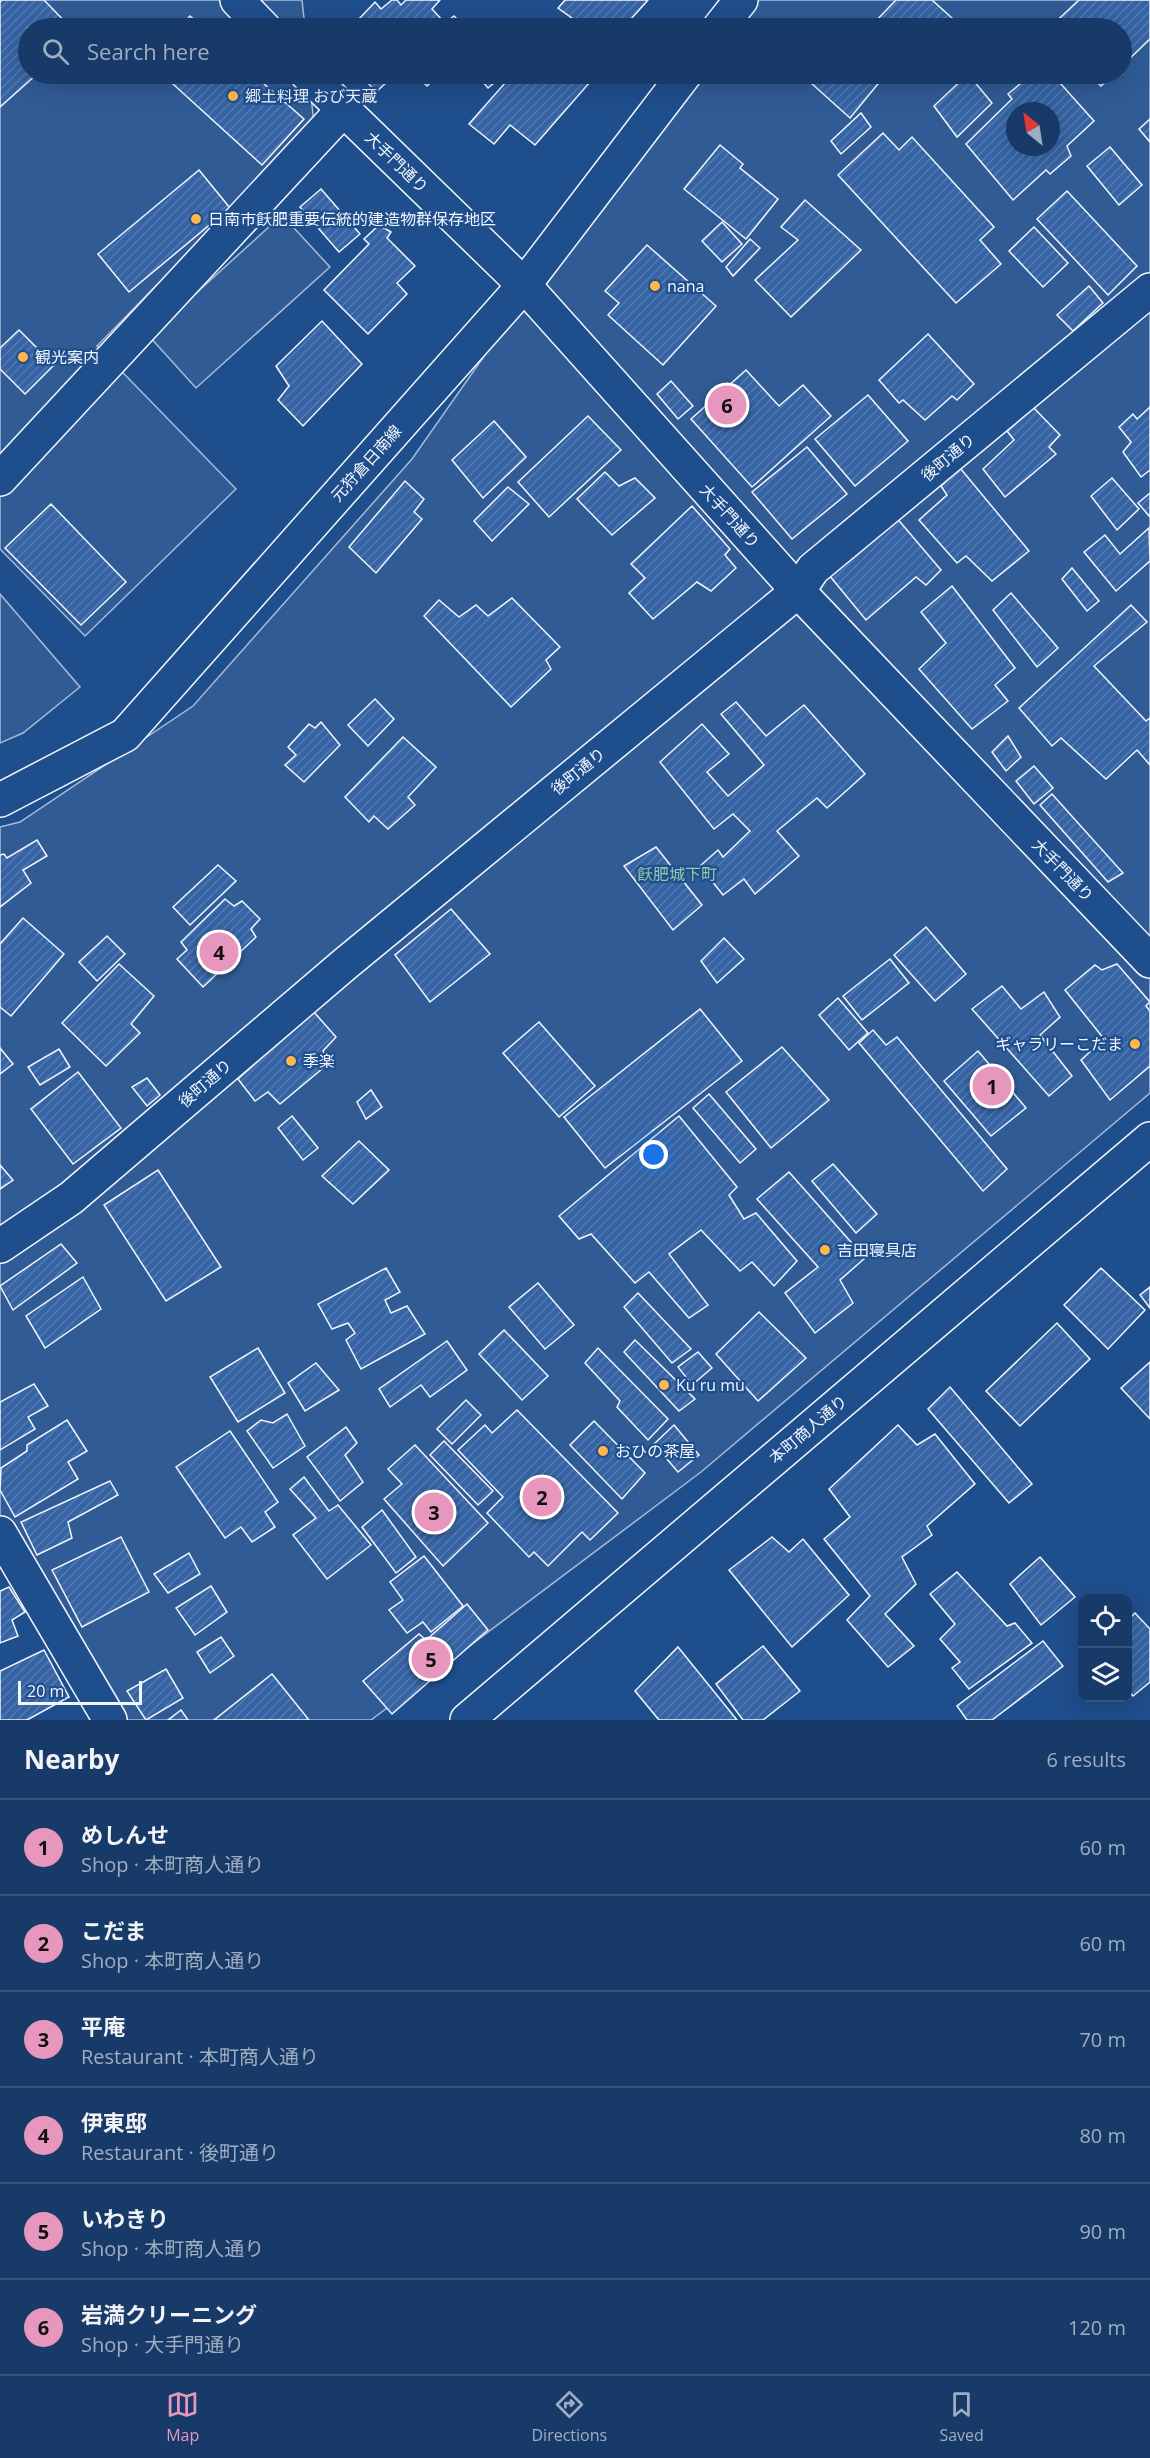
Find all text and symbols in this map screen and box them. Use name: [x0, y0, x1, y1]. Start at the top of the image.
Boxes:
search box: [18, 18, 1132, 84]
icon: search: [39, 35, 72, 68]
text: Search here: [87, 36, 210, 66]
place label: 郷土料理 おび天蔵: [245, 85, 377, 107]
marker: 郷土料理 おび天蔵: [226, 89, 240, 103]
north arrow: [1006, 102, 1060, 156]
street label: 大手門通り: [361, 126, 433, 198]
place label: 日南市飫肥重要伝統的建造物群保存地区: [208, 208, 496, 230]
marker: 日南市飫肥重要伝統的建造物群保存地区: [189, 212, 203, 226]
place label: nana: [667, 275, 704, 297]
marker: nana: [648, 279, 662, 293]
place label: 観光案内: [35, 346, 99, 368]
marker: 観光案内: [16, 350, 30, 364]
pin: 6: [708, 382, 746, 428]
street label: 元狩倉日南線: [326, 420, 406, 506]
street label: 後町通り: [916, 428, 980, 486]
street label: 大手門通り: [695, 479, 765, 553]
street label: 後町通り: [546, 742, 610, 800]
street label: 大手門通り: [1027, 834, 1099, 906]
park label: 飫肥城下町: [637, 863, 717, 885]
pin: 4: [200, 930, 238, 974]
place label: ギャラリーこだま: [995, 1033, 1123, 1055]
marker: ギャラリーこだま: [1128, 1037, 1142, 1051]
place label: 季楽: [303, 1050, 335, 1072]
street label: 後町通り: [174, 1054, 236, 1112]
marker: 季楽: [284, 1054, 298, 1068]
pin: 1: [972, 1064, 1012, 1108]
your location: [639, 1140, 668, 1169]
place label: 吉田寝具店: [837, 1239, 917, 1261]
marker: 吉田寝具店: [818, 1243, 832, 1257]
place label: Ku ru mu: [676, 1374, 745, 1396]
marker: Ku ru mu: [657, 1378, 671, 1392]
street label: 本町商人通り: [764, 1390, 852, 1468]
place label: おひの茶屋: [615, 1440, 695, 1462]
marker: おひの茶屋: [596, 1444, 610, 1458]
pin: 2: [522, 1474, 562, 1520]
pin: 3: [414, 1490, 454, 1534]
map controls: [1078, 1594, 1132, 1702]
button: locate: [1078, 1594, 1132, 1648]
pin: 5: [412, 1636, 450, 1682]
button: layers: [1078, 1648, 1132, 1702]
scale bar: [18, 1678, 142, 1706]
text: 20 m: [27, 1680, 64, 1702]
text: Nearby: [24, 1741, 119, 1777]
text: 6 results: [1046, 1746, 1126, 1773]
text: めしんせ: [81, 1819, 169, 1849]
text: 1: [38, 1834, 49, 1861]
text: 60 m: [1079, 1834, 1126, 1861]
text: Shop · 本町商人通り: [81, 1851, 264, 1878]
text: こだま: [81, 1915, 147, 1945]
text: 2: [38, 1930, 49, 1957]
text: 60 m: [1079, 1930, 1126, 1957]
text: Shop · 本町商人通り: [81, 1947, 264, 1974]
text: 平庵: [81, 2011, 125, 2041]
text: 3: [38, 2026, 49, 2053]
text: 70 m: [1079, 2026, 1126, 2053]
text: Restaurant · 本町商人通り: [81, 2043, 319, 2070]
text: 伊東邸: [81, 2107, 147, 2137]
text: 4: [38, 2122, 49, 2149]
text: 80 m: [1079, 2122, 1126, 2149]
text: Restaurant · 後町通り: [81, 2139, 279, 2166]
text: いわきり: [81, 2203, 169, 2233]
text: 5: [38, 2218, 49, 2245]
text: 90 m: [1079, 2218, 1126, 2245]
text: Shop · 本町商人通り: [81, 2235, 264, 2262]
text: 岩満クリーニング: [81, 2299, 257, 2329]
text: 6: [38, 2314, 49, 2341]
text: 120 m: [1068, 2314, 1126, 2341]
text: Shop · 大手門通り: [81, 2331, 244, 2358]
tab: Map: [166, 2388, 199, 2446]
tab: Directions: [532, 2388, 607, 2446]
tab: Saved: [939, 2388, 984, 2446]

